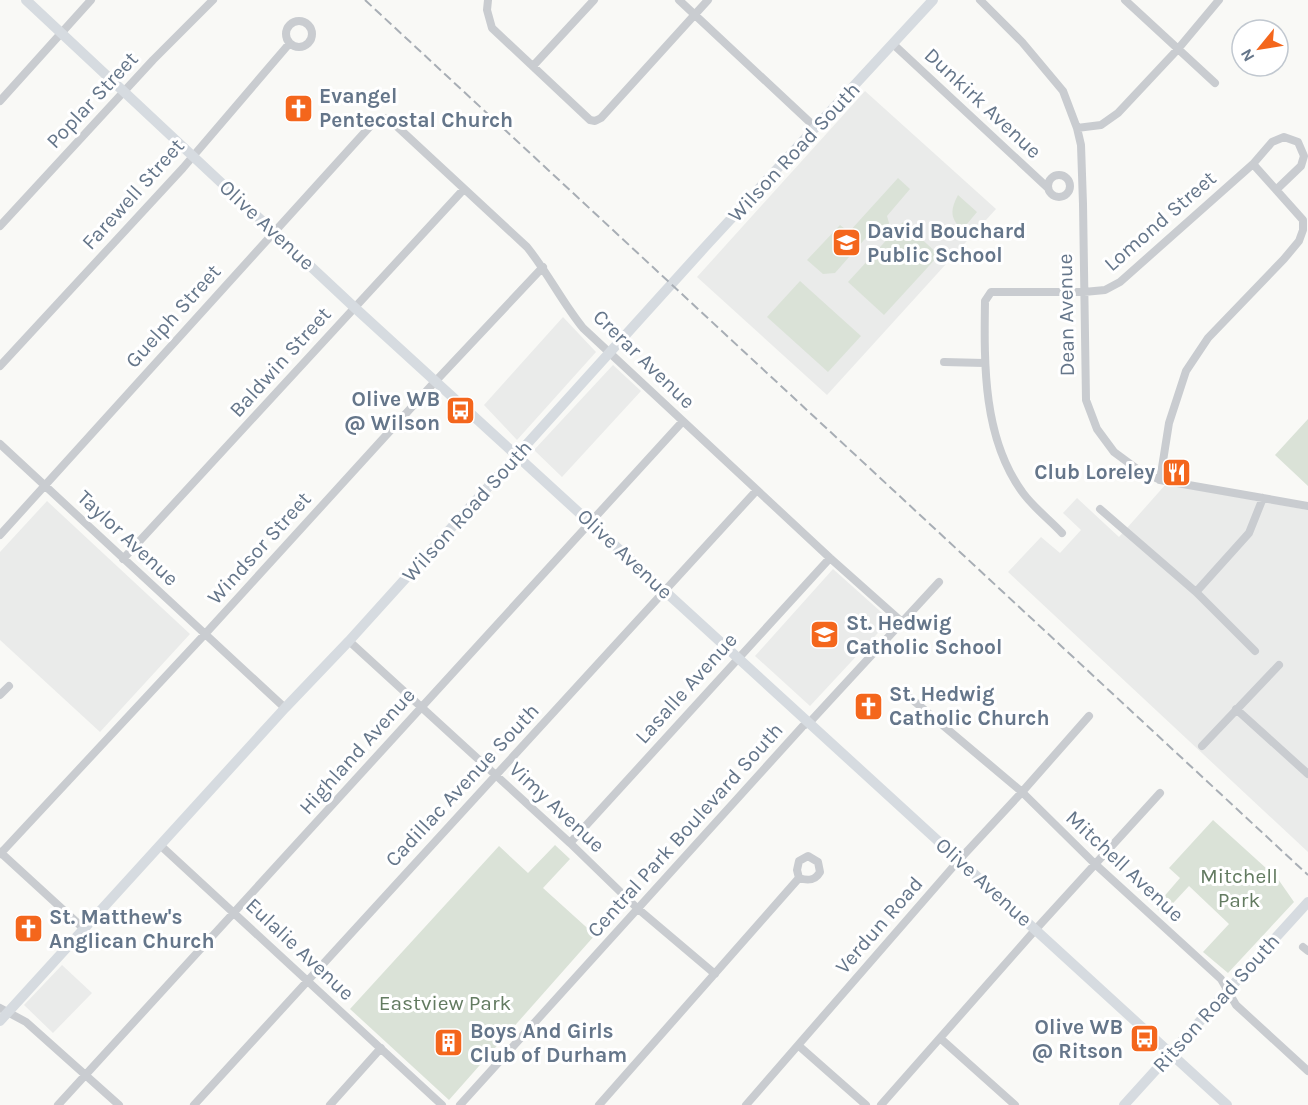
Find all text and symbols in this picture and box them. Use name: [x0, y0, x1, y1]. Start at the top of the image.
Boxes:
north arrow: [1230, 18, 1290, 78]
street label: Dunkirk Avenue: [920, 43, 1046, 163]
text: N: [1236, 46, 1259, 65]
street label: Poplar Street: [41, 47, 143, 153]
street label: Wilson Road South: [723, 77, 865, 227]
place label: Evangel Pentecostal Church: [319, 84, 513, 132]
church icon: Evangel Pentecostal Church: [282, 92, 314, 124]
street label: Farewell Street: [77, 134, 189, 254]
street label: Lomond Street: [1099, 166, 1221, 276]
street label: Olive Avenue: [215, 175, 319, 275]
place label: David Bouchard Public School: [867, 219, 1026, 267]
school or university icon: David Bouchard Public School: [830, 227, 862, 259]
street label: Dean Avenue: [1053, 253, 1079, 377]
street label: Guelph Street: [120, 259, 226, 373]
street label: Baldwin Street: [224, 302, 336, 422]
street label: Crerar Avenue: [588, 304, 700, 414]
place label: Olive WB @ Wilson: [344, 387, 440, 435]
bus stop icon: Olive WB @ Wilson: [445, 395, 477, 427]
street label: Wilson Road South: [397, 435, 537, 587]
restaurant icon: Club Loreley: [1160, 456, 1192, 488]
place label: Club Loreley: [1034, 460, 1155, 484]
street label: Taylor Avenue: [73, 485, 183, 591]
street label: Windsor Street: [202, 487, 316, 609]
street label: Olive Avenue: [573, 504, 677, 604]
place label: St. Hedwig Catholic School: [846, 611, 1002, 659]
school or university icon: St. Hedwig Catholic School: [809, 619, 841, 651]
street label: Lasalle Avenue: [630, 628, 742, 748]
place label: St. Hedwig Catholic Church: [889, 682, 1050, 730]
street label: Highland Avenue: [294, 683, 420, 819]
church icon: St. Hedwig Catholic Church: [852, 690, 884, 722]
street label: Cadillac Avenue South: [380, 699, 544, 871]
street label: Central Park Boulevard South: [582, 718, 788, 942]
street label: Vimy Avenue: [504, 757, 610, 857]
street label: Mitchell Avenue: [1061, 805, 1189, 927]
street label: Olive Avenue: [931, 833, 1037, 931]
park label: Mitchell Park: [1200, 864, 1278, 912]
street label: Verdun Road: [830, 872, 928, 978]
street label: Eulalie Avenue: [241, 893, 359, 1005]
place label: St. Matthew's Anglican Church: [49, 905, 215, 953]
church icon: St. Matthew's Anglican Church: [12, 913, 44, 945]
street label: Ritson Road South: [1148, 929, 1284, 1077]
park label: Eastview Park: [379, 991, 512, 1015]
place label: Olive WB @ Ritson: [1031, 1015, 1123, 1063]
place label: Boys And Girls Club of Durham: [470, 1019, 627, 1067]
bus stop icon: Olive WB @ Ritson: [1128, 1023, 1160, 1055]
building icon: Boys And Girls Club of Durham: [433, 1027, 465, 1059]

